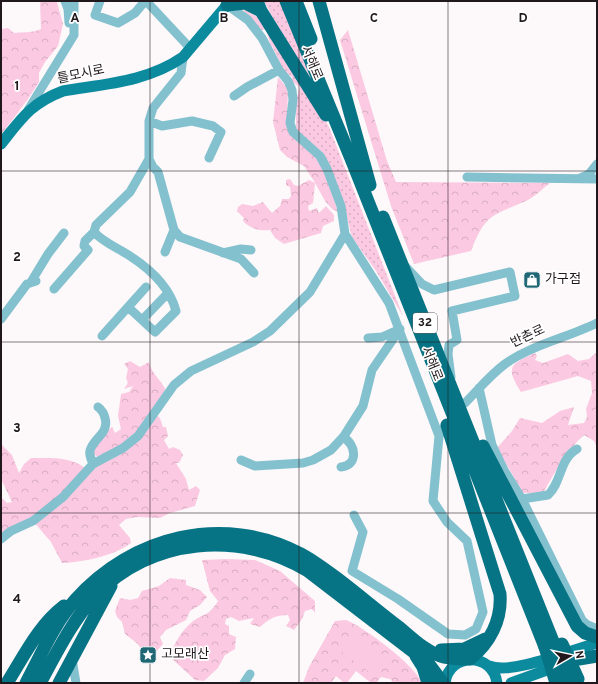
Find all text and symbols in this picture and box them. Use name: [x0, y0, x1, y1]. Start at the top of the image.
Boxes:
text: A: [70, 11, 80, 27]
text: B: [220, 11, 229, 27]
text: C: [370, 11, 378, 27]
text: D: [518, 11, 528, 27]
street label: 서해로: [297, 43, 325, 83]
street label: 틀모시로: [56, 62, 106, 88]
text: 1: [14, 79, 20, 95]
text: 2: [13, 250, 21, 266]
shop icon: 가구점: [522, 270, 542, 290]
place label: 가구점: [545, 272, 581, 288]
road number: 32: [413, 313, 437, 333]
street label: 반촌로: [508, 322, 548, 352]
street label: 서해로: [417, 344, 445, 384]
text: 3: [13, 421, 21, 437]
text: 4: [13, 592, 21, 608]
north arrow: [550, 636, 590, 676]
place icon: 고모래산: [138, 645, 158, 665]
place label: 고모래산: [161, 647, 209, 663]
text: N: [571, 650, 586, 660]

